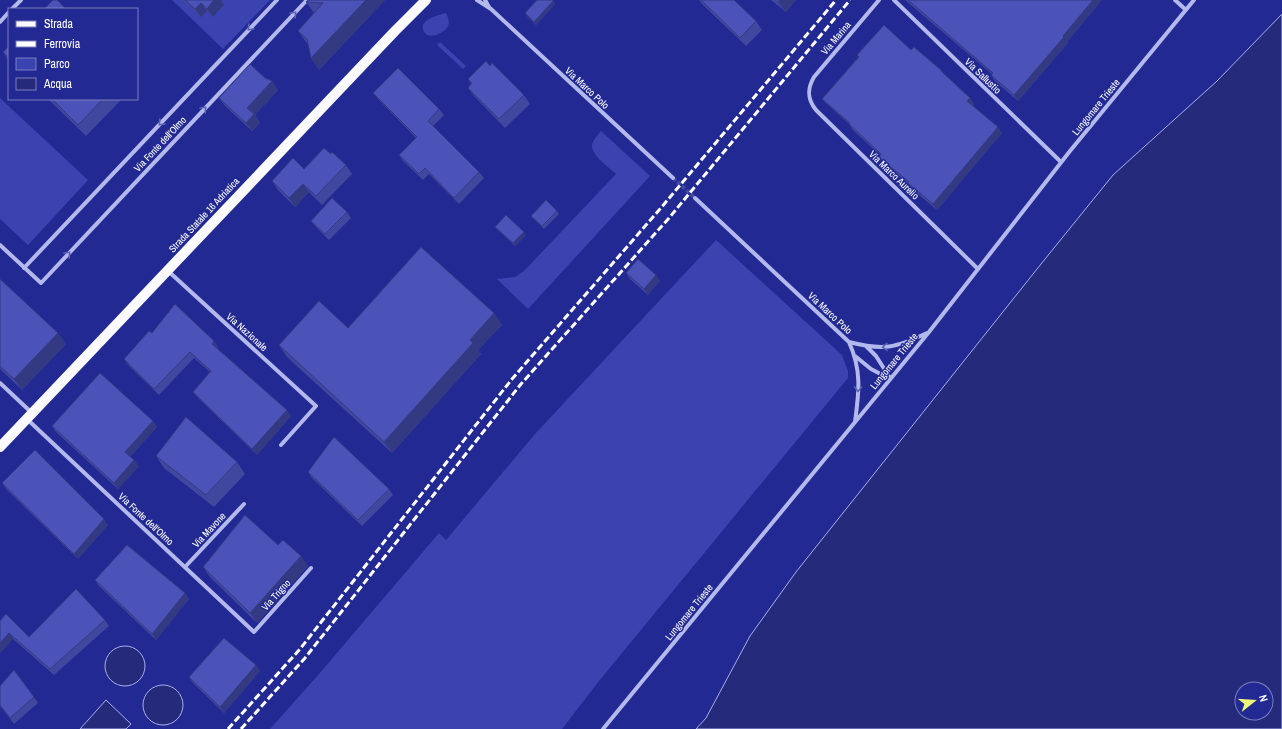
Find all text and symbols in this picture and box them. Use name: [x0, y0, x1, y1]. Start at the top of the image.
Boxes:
legend: [8, 8, 138, 100]
one-way arrow: [289, 11, 296, 19]
text: Strada: [44, 16, 74, 32]
street label: Via Marina: [818, 18, 854, 57]
one-way arrow: [247, 23, 255, 31]
text: Ferrovia: [44, 36, 81, 52]
street label: Via Sallustio: [962, 55, 1004, 97]
text: Parco: [44, 56, 70, 72]
street label: Via Marco Polo: [562, 64, 612, 112]
text: Acqua: [43, 76, 72, 92]
street label: Lungomare Trieste: [1069, 76, 1123, 138]
one-way arrow: [200, 106, 207, 114]
street label: Via Fonte dell'Olmo: [131, 113, 189, 174]
one-way arrow: [158, 118, 166, 126]
street label: Via Marco Aurelio: [866, 148, 922, 203]
street label: Strada Statale 16 Adriatica: [166, 174, 242, 255]
one-way arrow: [63, 252, 70, 259]
street label: Via Marco Polo: [805, 289, 855, 337]
street label: Via Nazionale: [224, 310, 271, 354]
street label: Lungomare Trieste: [867, 330, 921, 392]
one-way arrow: [882, 343, 888, 351]
one-way arrow: [854, 386, 862, 392]
street label: Via Fonte dell'Olmo: [116, 490, 177, 548]
street label: Via Mavone: [189, 509, 229, 550]
street label: Via Trigno: [259, 576, 294, 613]
street label: Lungomare Trieste: [662, 581, 716, 643]
north arrow: [1234, 681, 1274, 721]
text: N: [1256, 693, 1271, 703]

